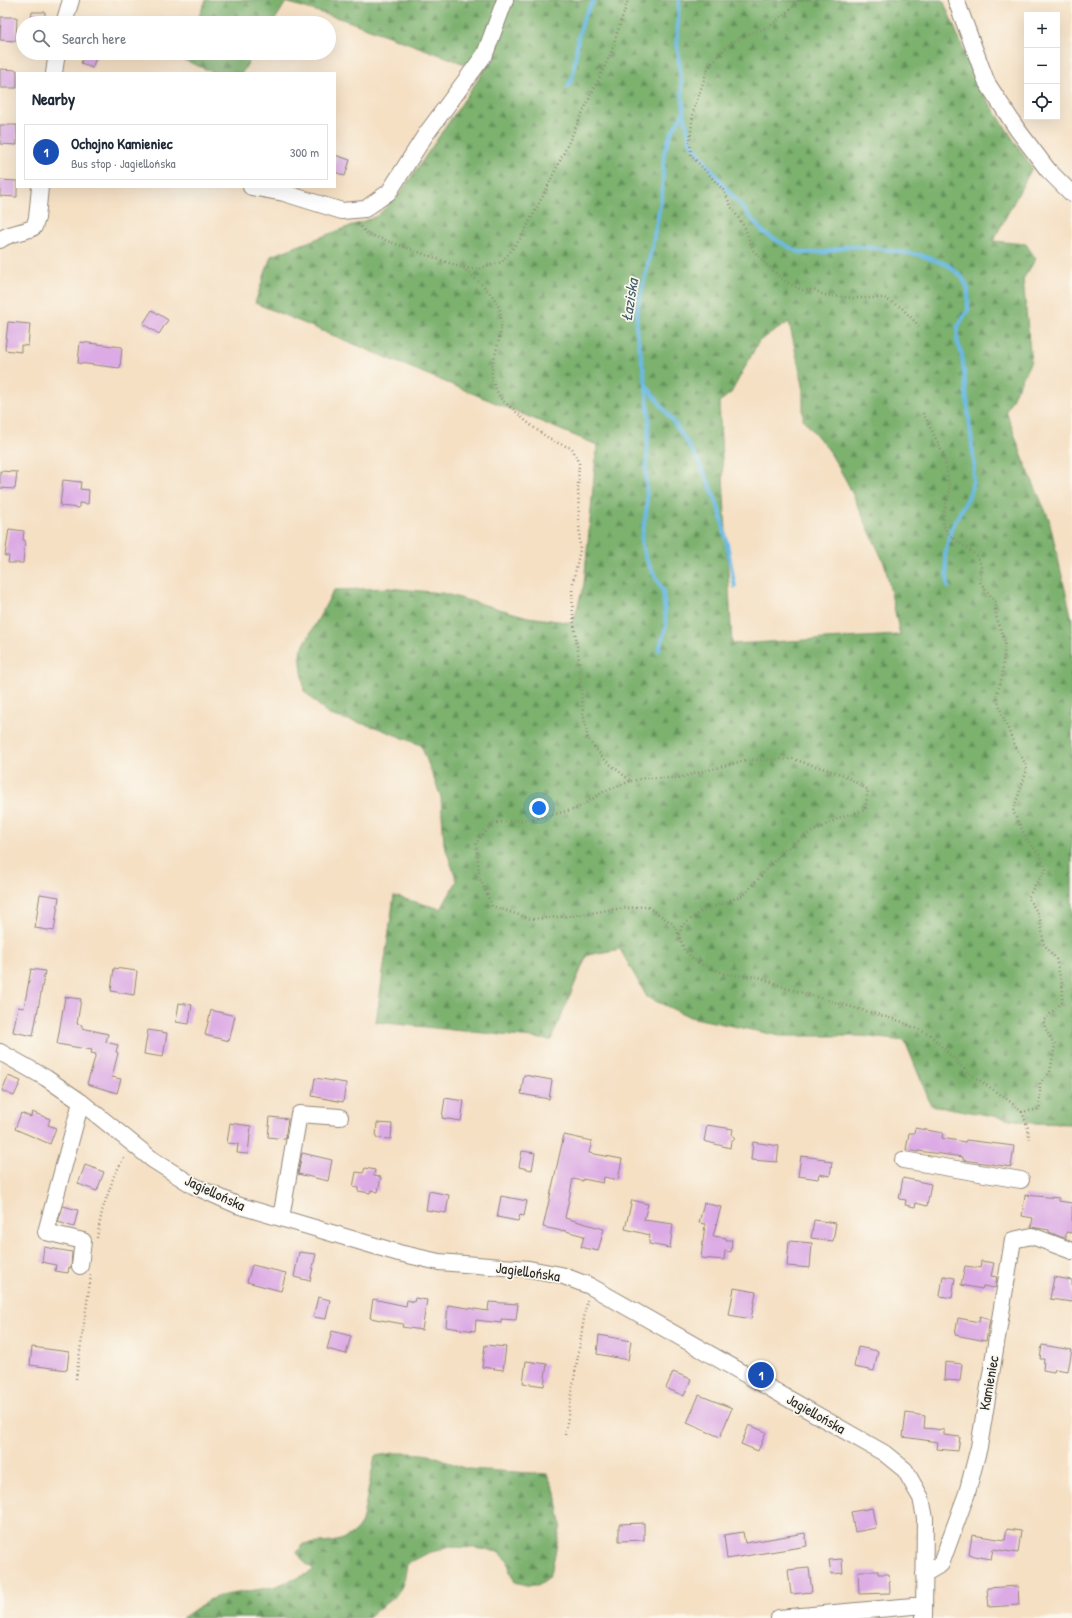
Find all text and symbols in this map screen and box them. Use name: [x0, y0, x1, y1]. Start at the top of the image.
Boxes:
map controls: [1024, 12, 1060, 120]
button: +: [1024, 12, 1060, 48]
search box: [16, 16, 336, 60]
icon: search: [30, 27, 52, 49]
text: Search here: [62, 28, 126, 49]
button: −: [1024, 48, 1060, 84]
button: locate: [1024, 84, 1060, 120]
text: Nearby: [32, 87, 75, 110]
text: Ochojno Kamieniec: [71, 133, 173, 154]
text: 1: [44, 143, 48, 161]
text: 300 m: [290, 143, 319, 161]
text: Bus stop · Jagiellońska: [71, 154, 176, 172]
water label: Łaziska: [615, 275, 643, 323]
your location: [529, 798, 549, 818]
street label: Jagiellońska: [181, 1169, 249, 1216]
street label: Jagiellońska: [495, 1257, 562, 1286]
street label: Kamieniec: [973, 1354, 1004, 1412]
pin: 1: [748, 1360, 774, 1390]
street label: Jagiellońska: [783, 1388, 850, 1439]

